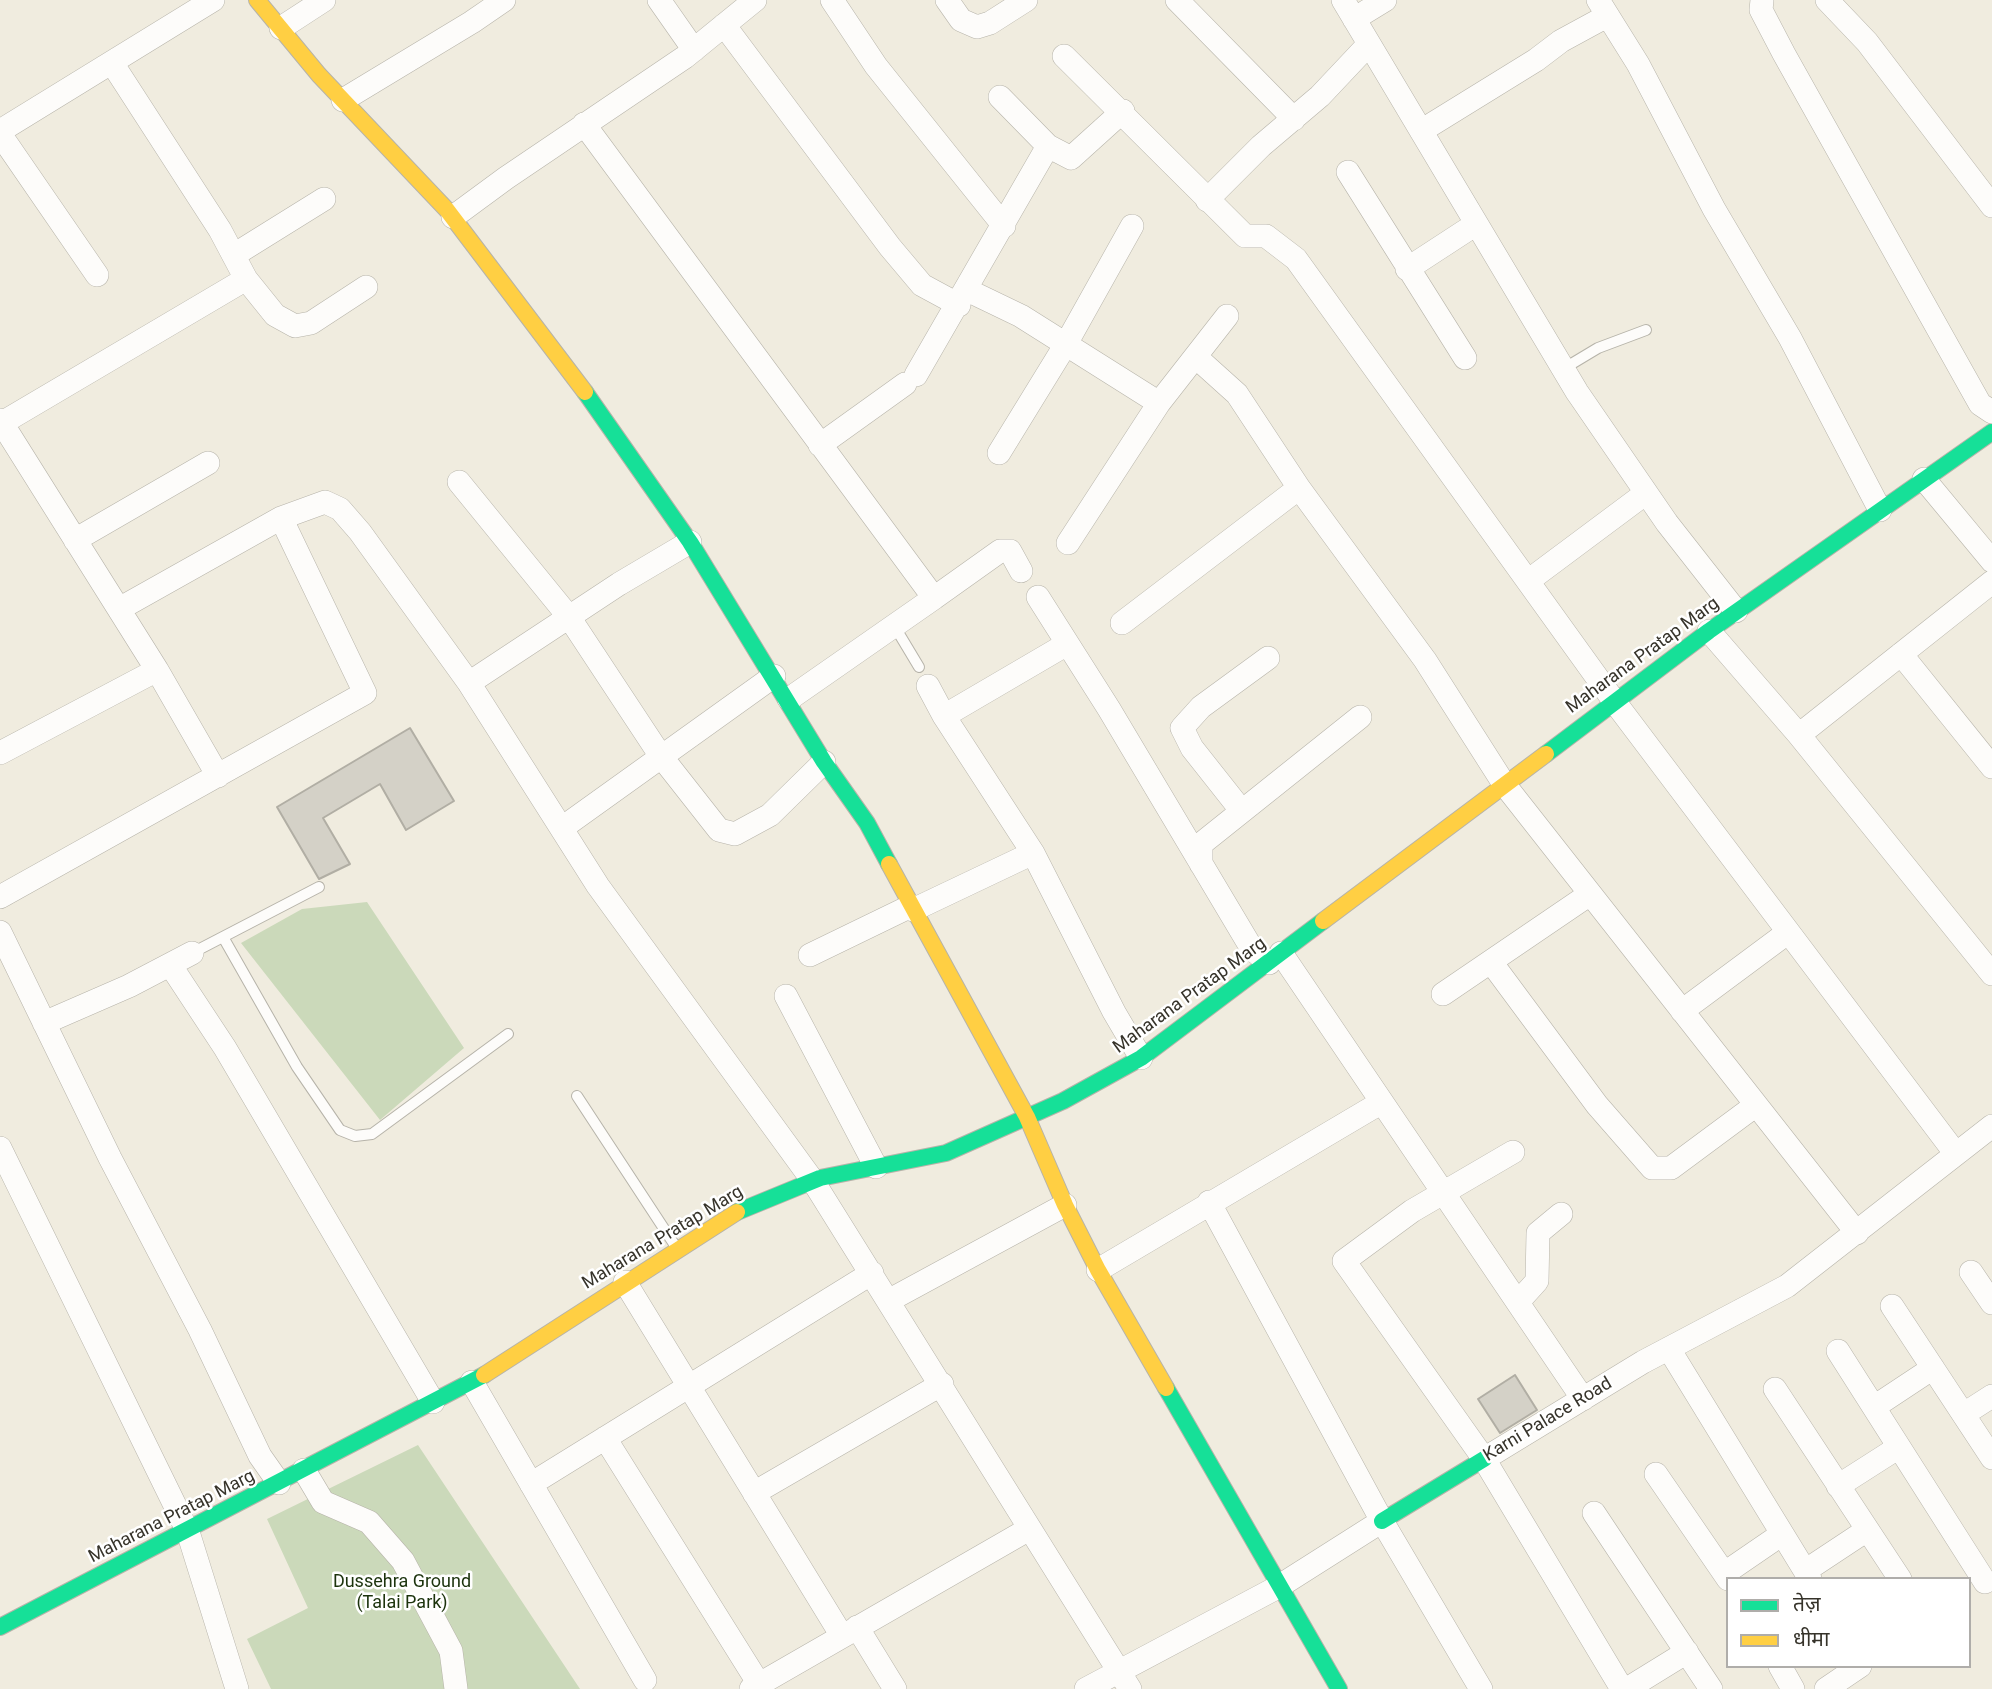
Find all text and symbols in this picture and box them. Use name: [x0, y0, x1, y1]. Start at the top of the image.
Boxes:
street label: Maharana Pratap Marg: [1562, 593, 1724, 719]
street label: Maharana Pratap Marg: [1109, 933, 1271, 1059]
street label: Maharana Pratap Marg: [579, 1181, 747, 1295]
street label: Karni Palace Road: [1480, 1373, 1616, 1467]
street label: Maharana Pratap Marg: [85, 1466, 259, 1568]
park label: Dussehra Ground (Talai Park): [333, 1571, 471, 1614]
legend: [1726, 1577, 1971, 1668]
text: तेज़: [1793, 1592, 1821, 1616]
text: धीमा: [1793, 1627, 1829, 1651]

